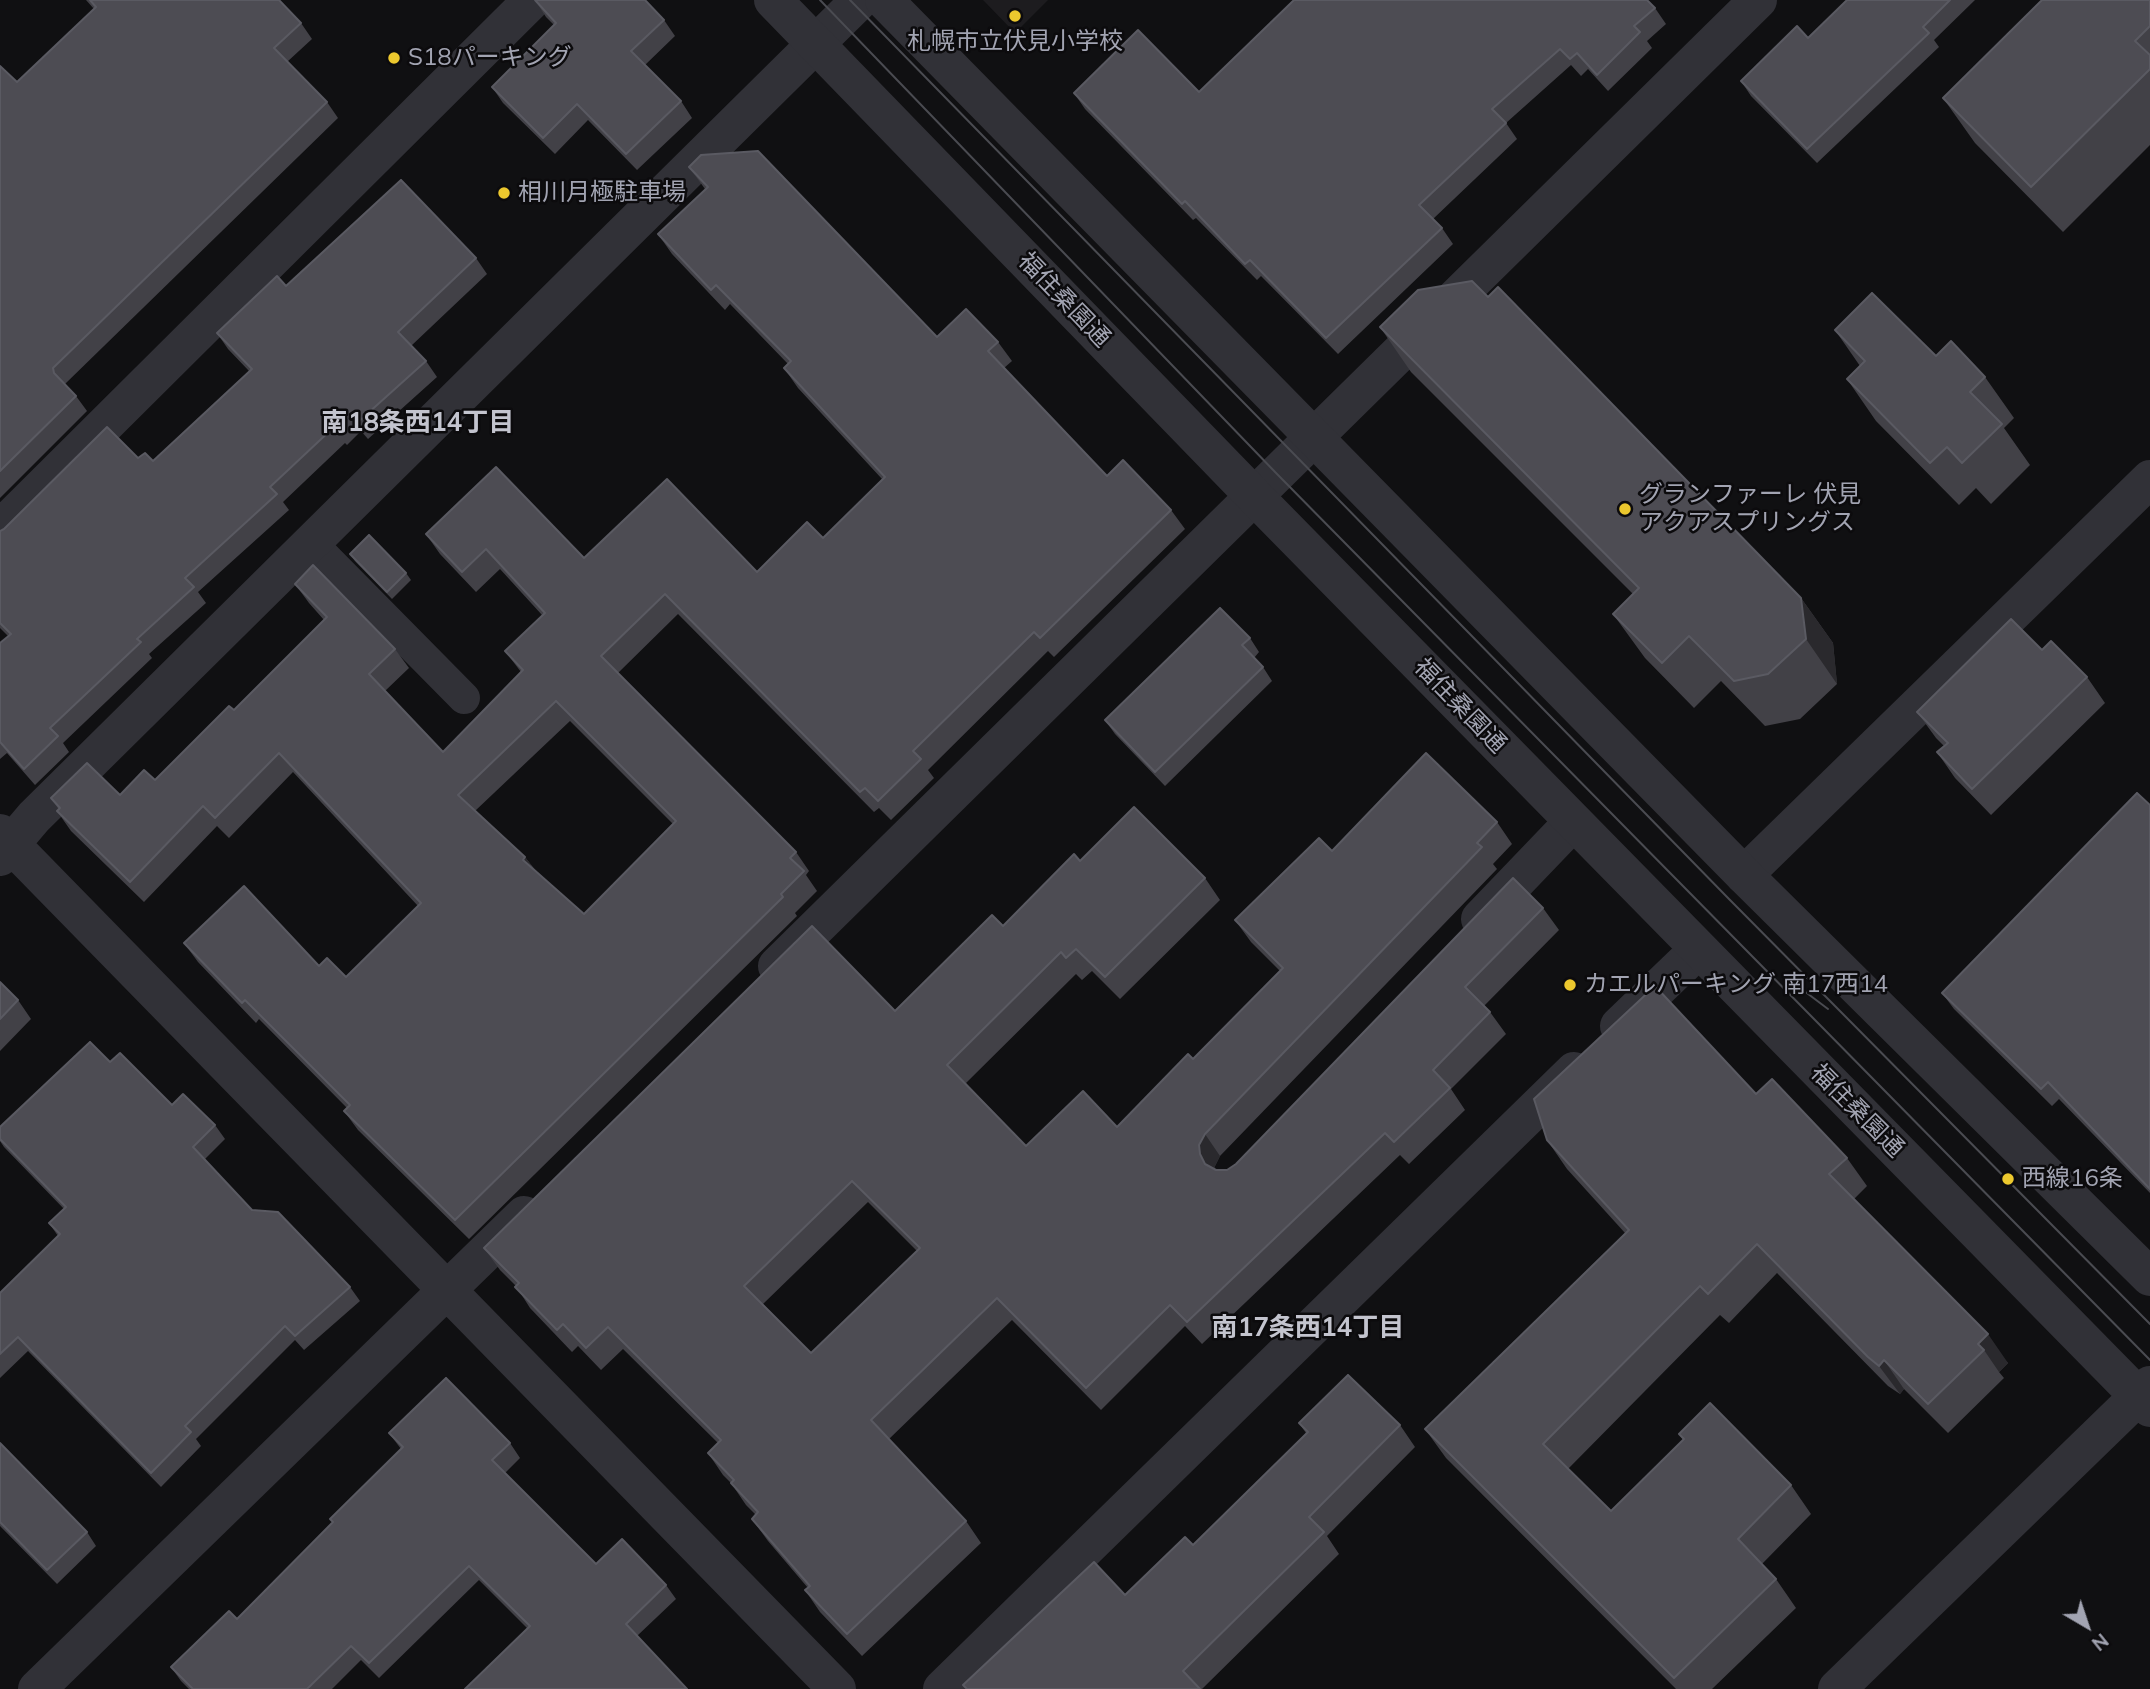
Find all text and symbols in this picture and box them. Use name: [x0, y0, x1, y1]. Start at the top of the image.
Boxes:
marker: 札幌市立伏見小学校: [1007, 8, 1023, 24]
place label: 札幌市立伏見小学校: [907, 28, 1123, 56]
place label: S18パーキング: [408, 44, 572, 72]
marker: S18パーキング: [386, 50, 402, 66]
place label: 相川月極駐車場: [518, 179, 686, 207]
marker: 相川月極駐車場: [496, 185, 512, 201]
street label: 福住桑園通: [1012, 247, 1116, 353]
district label: 南18条西14丁目: [322, 407, 514, 439]
place label: グランファーレ 伏見 アクアスプリングス: [1639, 481, 1861, 537]
marker: グランファーレ 伏見 アクアスプリングス: [1617, 501, 1633, 517]
street label: 福住桑園通: [1408, 653, 1512, 759]
place label: カエルパーキング 南17西14: [1584, 971, 1888, 999]
marker: カエルパーキング 南17西14: [1562, 977, 1578, 993]
street label: 福住桑園通: [1804, 1058, 1910, 1164]
place label: 西線16条: [2022, 1165, 2123, 1193]
marker: 西線16条: [2000, 1171, 2016, 1187]
district label: 南17条西14丁目: [1212, 1312, 1404, 1344]
north arrow: [2052, 1591, 2122, 1661]
text: N: [2087, 1628, 2113, 1656]

